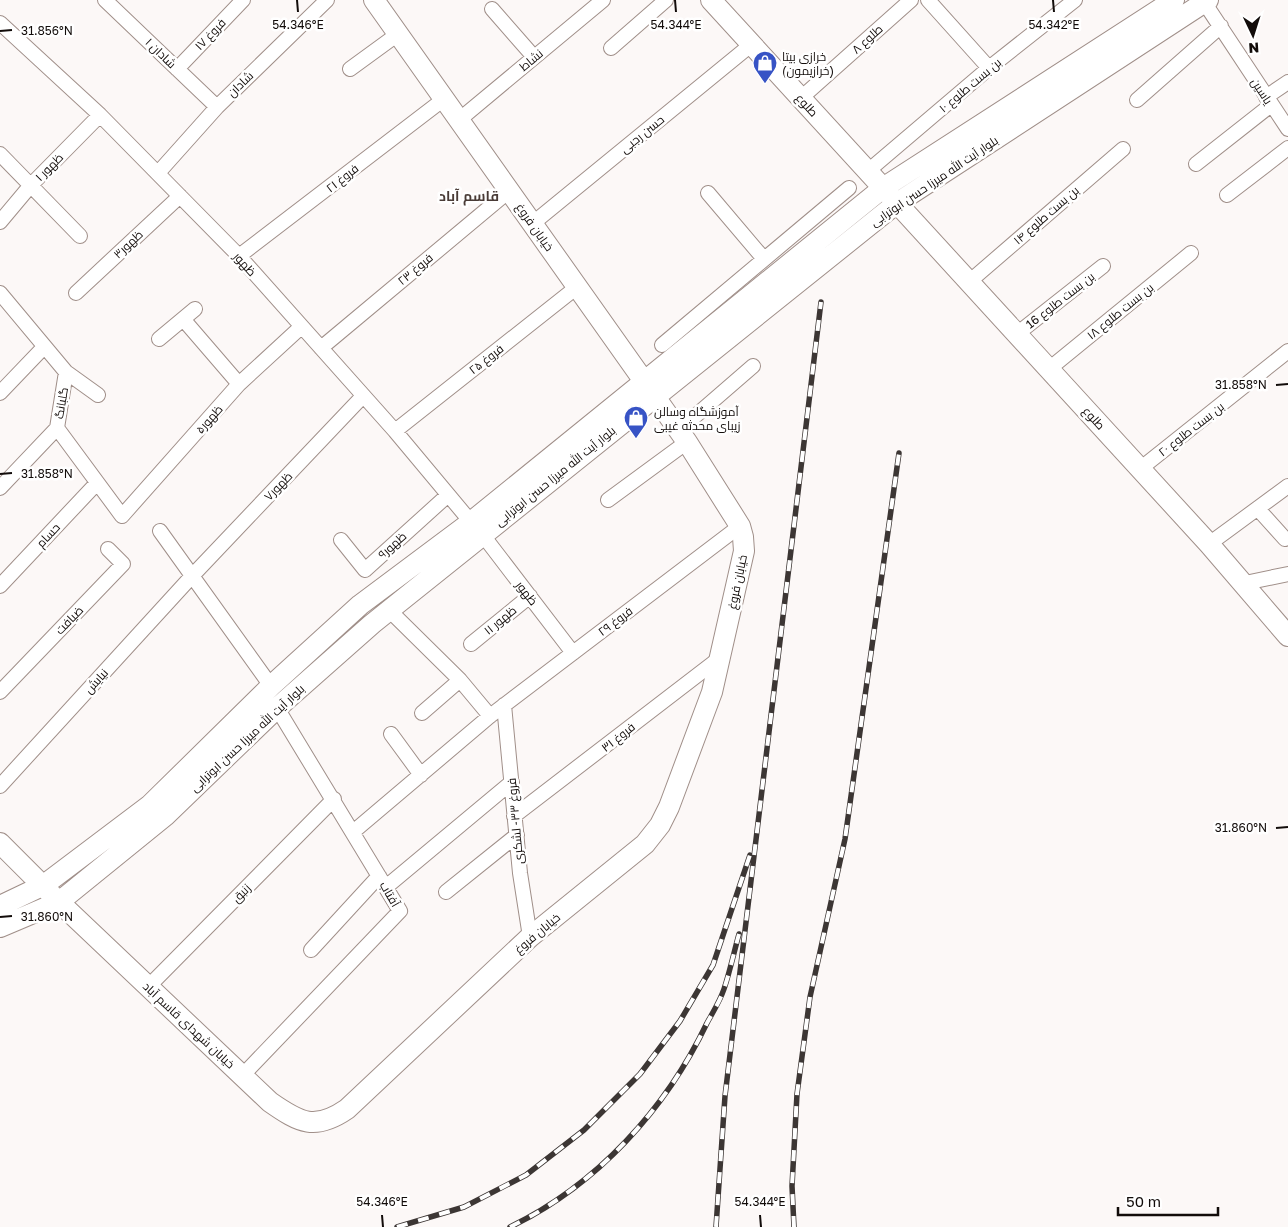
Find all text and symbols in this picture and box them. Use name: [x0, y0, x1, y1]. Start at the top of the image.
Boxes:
north arrow: [1228, 10, 1278, 60]
street label: فروغ ۱۷: [191, 15, 229, 54]
text: 54.346°E: [272, 17, 324, 32]
text: 54.344°E: [651, 17, 701, 32]
text: 54.342°E: [1028, 17, 1080, 32]
street label: طلوع ۸: [848, 21, 886, 58]
text: 31.856°N: [21, 23, 73, 38]
street label: شادان ۱: [142, 35, 180, 71]
text: N: [1248, 40, 1260, 57]
street label: نشاط: [516, 46, 546, 74]
place label: خرازی بیتا (خرازیمون): [782, 49, 834, 78]
shop icon: خرازی بیتا (خرازیمون): [752, 50, 778, 84]
street label: بن بست طلوع ۱۰: [936, 55, 1005, 116]
street label: شادان: [224, 68, 256, 100]
street label: یاسین: [1248, 75, 1277, 108]
street label: طلوع: [792, 90, 821, 120]
street label: حسن رجبی: [617, 112, 667, 156]
street label: بلوار آیت الله میرزا حسن ابوترابی: [867, 133, 1001, 229]
street label: ظهور ۱: [32, 150, 66, 184]
street label: فروغ ۲۱: [323, 161, 362, 196]
street label: بن بست طلوع ۱۴: [1010, 183, 1082, 248]
district label: قاسم آباد: [439, 187, 499, 206]
street label: خیابان فروغ: [512, 200, 557, 255]
street label: ظهور۳: [110, 227, 146, 261]
street label: ظهور: [230, 248, 260, 279]
street label: فروغ ۲۳: [394, 250, 436, 289]
street label: بن بست طلوع 16: [1023, 268, 1098, 332]
street label: بن بست طلوع ۱۸: [1084, 280, 1157, 343]
street label: فروغ ۲۵: [466, 341, 507, 378]
text: 31.858°N: [1215, 377, 1267, 392]
street label: گلبانگ: [51, 386, 71, 420]
street label: بن بست طلوع ۲۰: [1155, 399, 1228, 460]
street label: ظهور۵: [192, 401, 226, 436]
street label: طلوع: [1079, 403, 1108, 433]
place label: آموزشگاه وسالن زیبای محدثه غیبی: [654, 404, 740, 433]
shop icon: آموزشگاه وسالن زیبای محدثه غیبی: [623, 405, 649, 439]
street label: بلوار آیت الله میرزا حسن ابوترابی: [492, 423, 618, 529]
text: 31.858°N: [21, 466, 73, 481]
street label: ظهور۷: [261, 468, 295, 504]
street label: حسام: [33, 520, 64, 551]
street label: ظهور۹: [375, 528, 409, 562]
street label: خیابان فروغ: [724, 553, 751, 611]
street label: ظهور: [512, 577, 541, 608]
street label: ظهور ۱۱: [481, 602, 519, 638]
street label: ضیافت: [52, 603, 86, 637]
street label: فروغ ۲۹: [595, 603, 636, 640]
street label: نيايش: [81, 665, 111, 697]
street label: بلوار آیت الله میرزا حسن ابوترابی: [187, 681, 307, 795]
street label: فروغ ۳۱: [598, 719, 639, 756]
street label: فروغ ۳۳- لشکری: [504, 777, 527, 865]
text: 31.860°N: [1215, 820, 1267, 835]
street label: آفتاب: [377, 879, 404, 910]
street label: زنبق: [228, 880, 254, 906]
text: 31.860°N: [21, 909, 73, 924]
street label: خیابان فروغ: [511, 909, 564, 957]
street label: خیابان شهدای قاسم آباد: [139, 979, 238, 1072]
scale bar: [1118, 1184, 1218, 1216]
text: 50 m: [1126, 1192, 1161, 1210]
text: 54.346°E: [356, 1194, 408, 1209]
text: 54.344°E: [735, 1194, 785, 1209]

